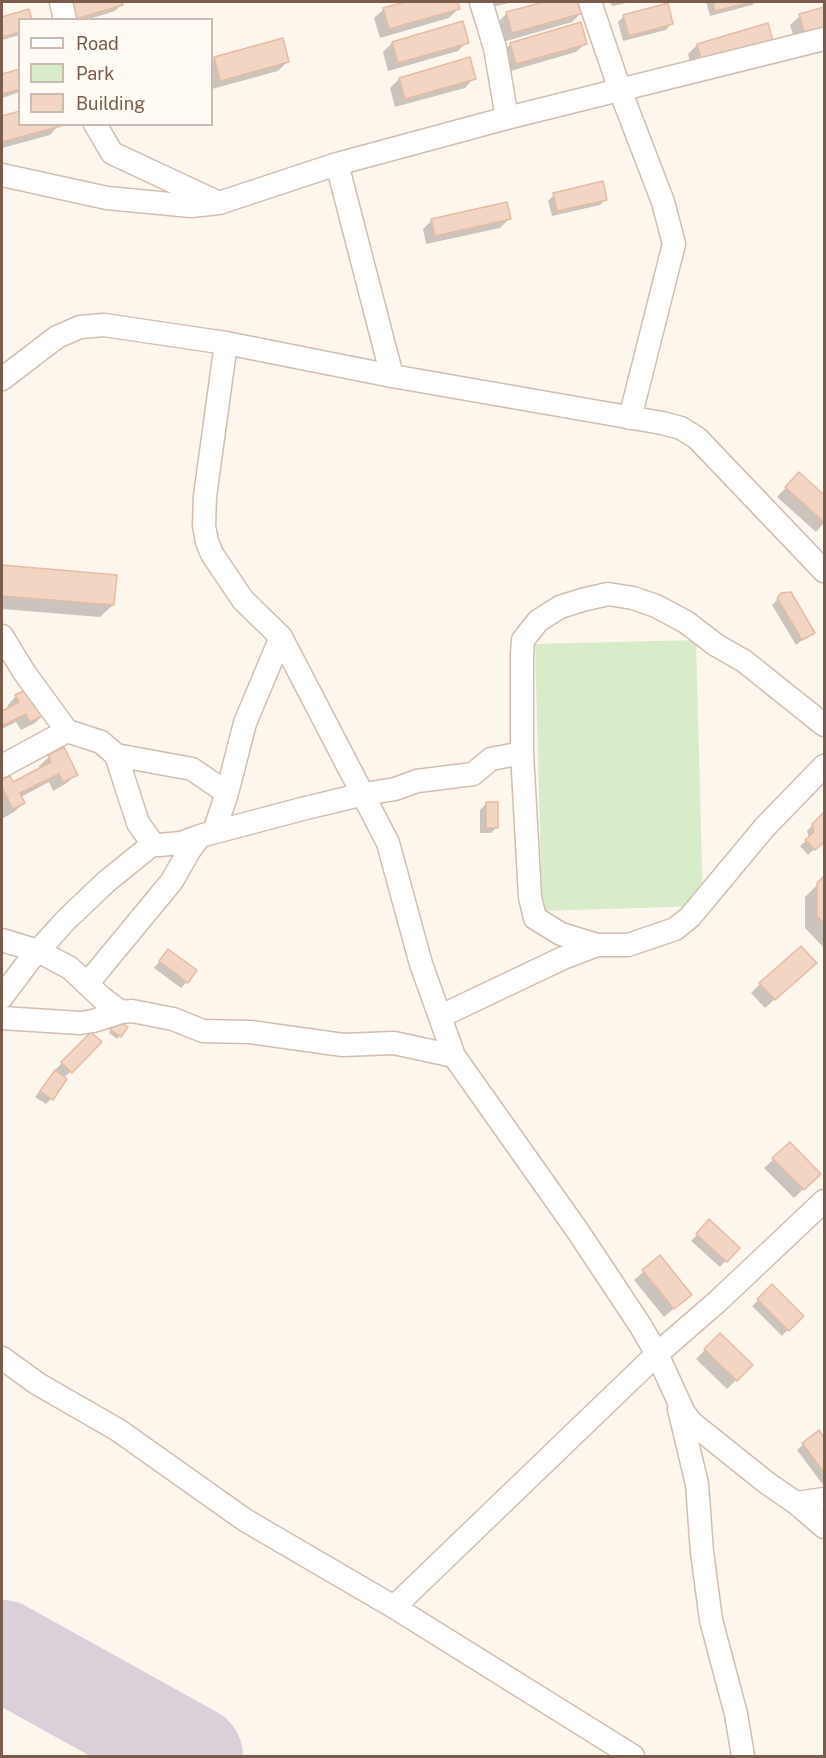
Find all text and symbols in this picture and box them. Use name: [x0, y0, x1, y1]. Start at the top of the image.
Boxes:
legend: [18, 18, 213, 126]
text: Road: [76, 33, 119, 54]
text: Park: [76, 63, 114, 84]
text: Building: [76, 93, 145, 114]

